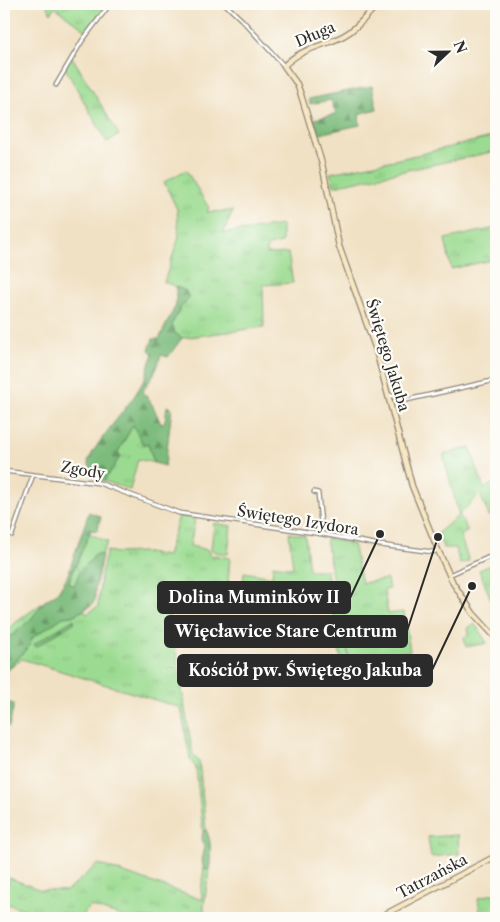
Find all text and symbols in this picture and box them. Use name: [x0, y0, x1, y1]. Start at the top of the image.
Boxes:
street label: Długa: [292, 17, 338, 51]
north arrow: [422, 28, 472, 78]
text: N: [449, 38, 471, 56]
street label: Świętego Jakuba: [362, 296, 414, 414]
street label: Zgody: [59, 457, 107, 483]
street label: Świętego Izydora: [236, 501, 360, 539]
callout: Dolina Muminków II: [158, 582, 350, 613]
text: Dolina Muminków II: [168, 587, 340, 607]
callout: Więcławice Stare Centrum: [165, 616, 407, 647]
text: Więcławice Stare Centrum: [174, 621, 397, 641]
callout: Kościół pw. Świętego Jakuba: [178, 655, 432, 686]
text: Kościół pw. Świętego Jakuba: [188, 660, 423, 680]
street label: Tatrzańska: [394, 849, 471, 902]

